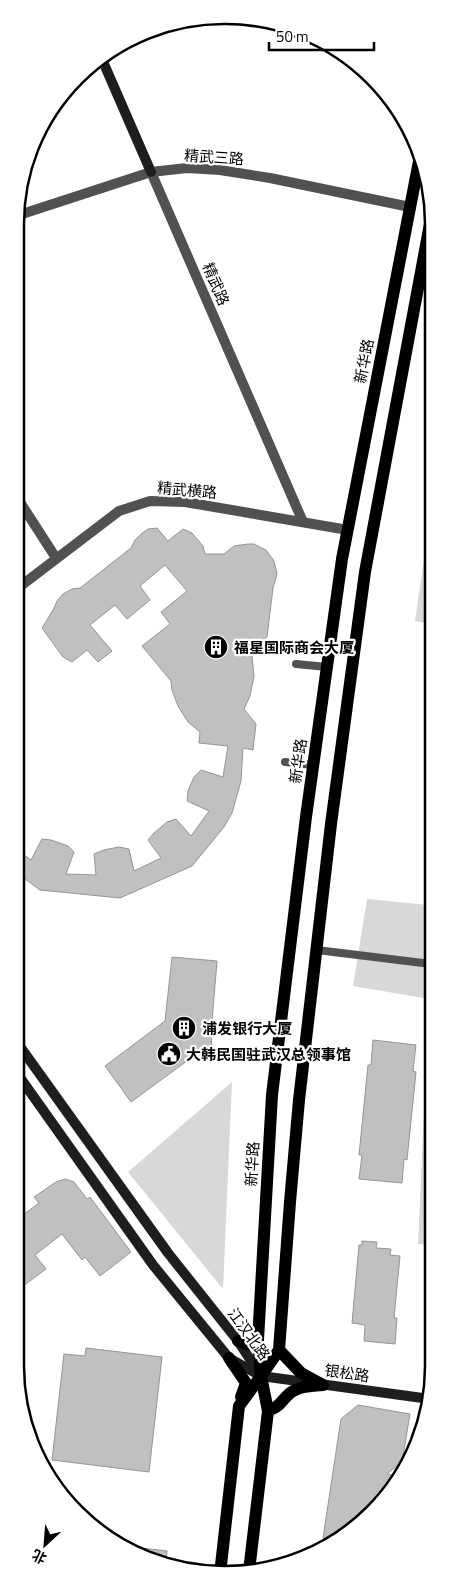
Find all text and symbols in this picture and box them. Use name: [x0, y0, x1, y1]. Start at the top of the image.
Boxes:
scale bar: [269, 20, 374, 52]
text: 50 m: [276, 25, 309, 48]
street label: 精武三路: [183, 143, 245, 171]
street label: 精武路: [197, 259, 235, 309]
street label: 新华路: [348, 337, 380, 385]
street label: 精武横路: [156, 476, 218, 504]
building icon: 福星国际商会大厦: [203, 634, 229, 660]
place label: 福星国际商会大厦: [234, 636, 354, 659]
street label: 新华路: [283, 737, 313, 785]
building icon: 浦发银行大厦: [171, 1015, 197, 1041]
place label: 浦发银行大厦: [202, 1017, 292, 1040]
public building icon: 大韩民国驻武汉总领事馆: [156, 1041, 182, 1067]
place label: 大韩民国驻武汉总领事馆: [186, 1043, 351, 1066]
street label: 新华路: [239, 1141, 265, 1187]
street label: 江汉北路: [222, 1303, 276, 1365]
street label: 银松路: [323, 1358, 371, 1388]
north arrow: [20, 1520, 70, 1570]
text: 北: [28, 1545, 50, 1570]

